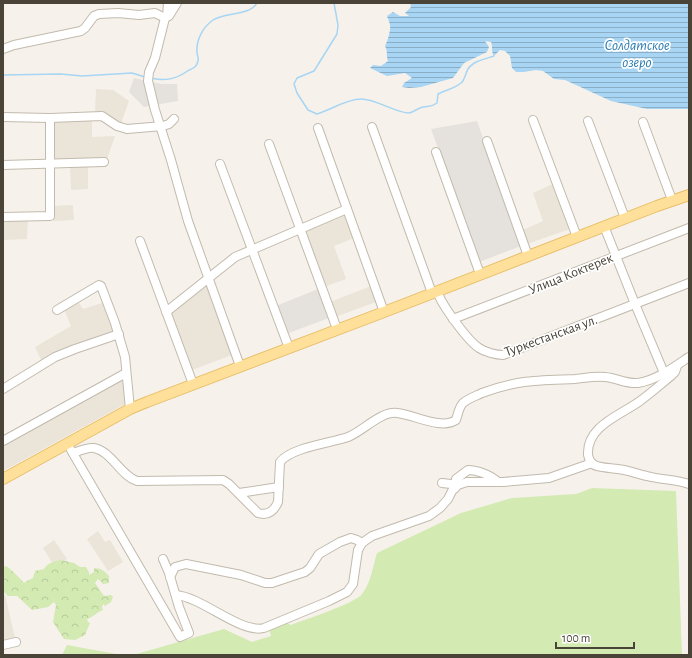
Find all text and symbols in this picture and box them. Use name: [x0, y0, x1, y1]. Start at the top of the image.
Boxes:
water label: Солдатское озеро: [604, 38, 670, 70]
street label: Улица Коктерек: [527, 251, 616, 297]
street label: Туркестанская ул.: [503, 313, 599, 359]
scale bar: [556, 624, 634, 650]
text: 100 m: [562, 632, 590, 644]

